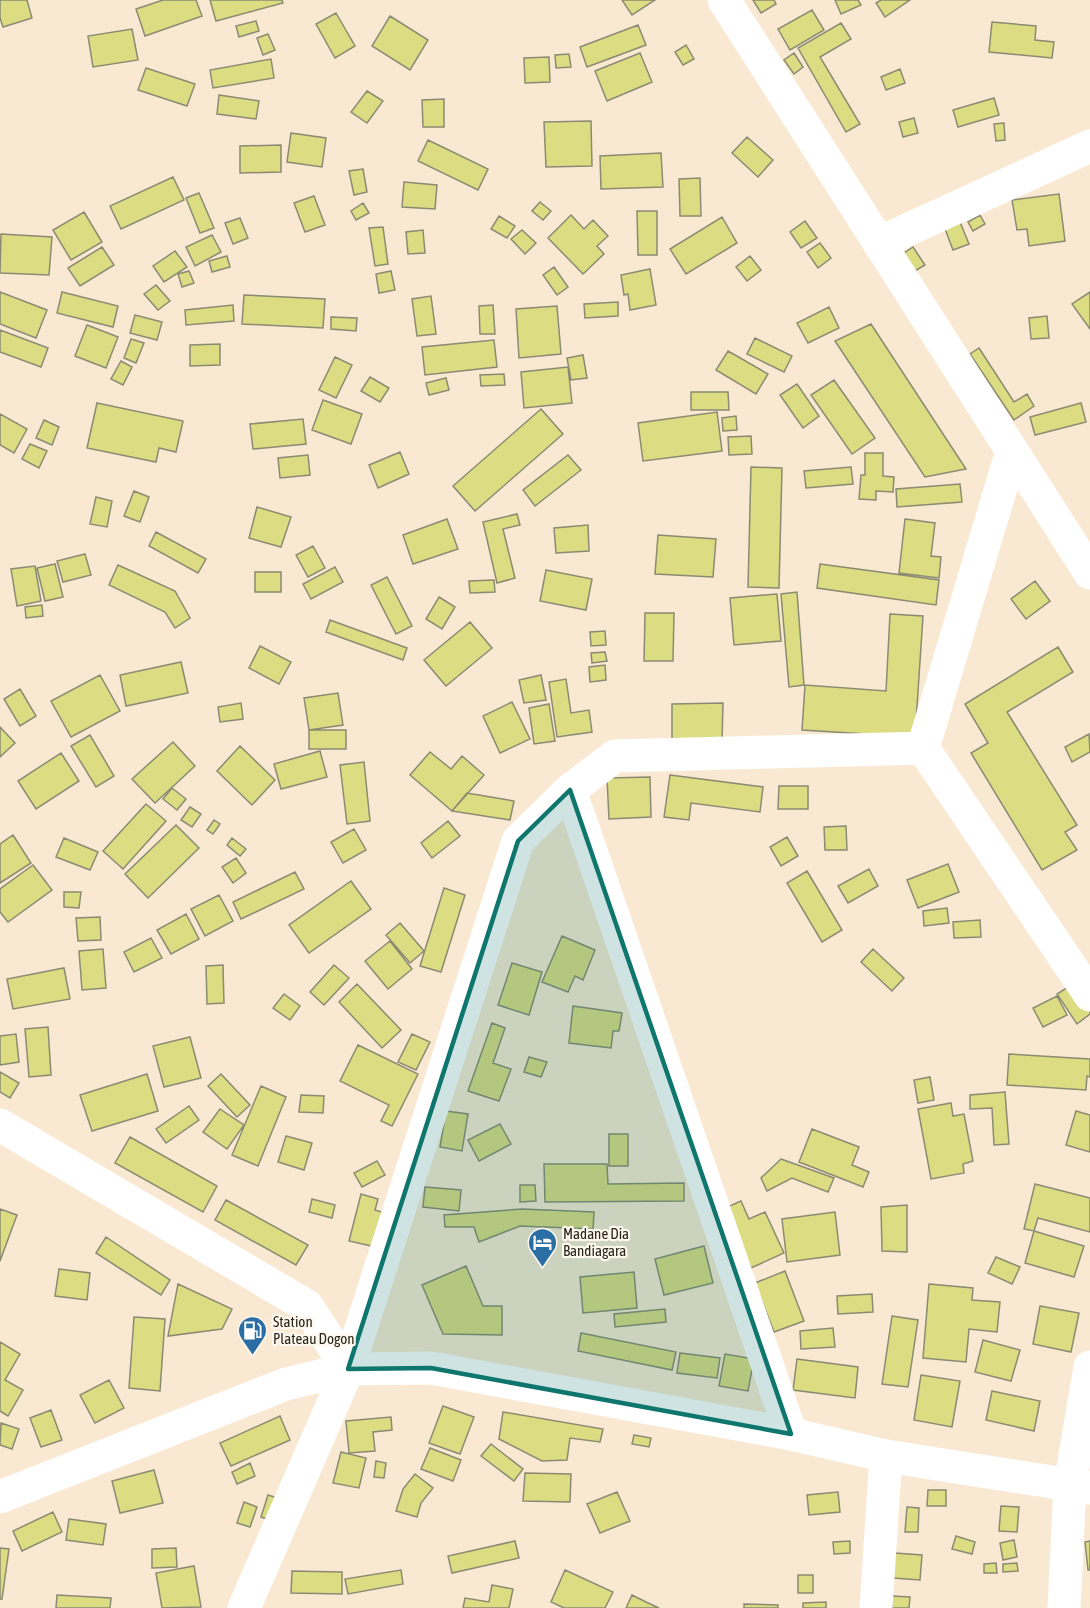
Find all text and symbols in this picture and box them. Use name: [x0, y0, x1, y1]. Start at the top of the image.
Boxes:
place label: Madane Dia Bandiagara: [563, 1225, 629, 1259]
hotel icon: Madane Dia Bandiagara: [526, 1226, 558, 1268]
place label: Station Plateau Dogon: [273, 1313, 354, 1347]
fuel station icon: Station Plateau Dogon: [236, 1314, 268, 1356]

